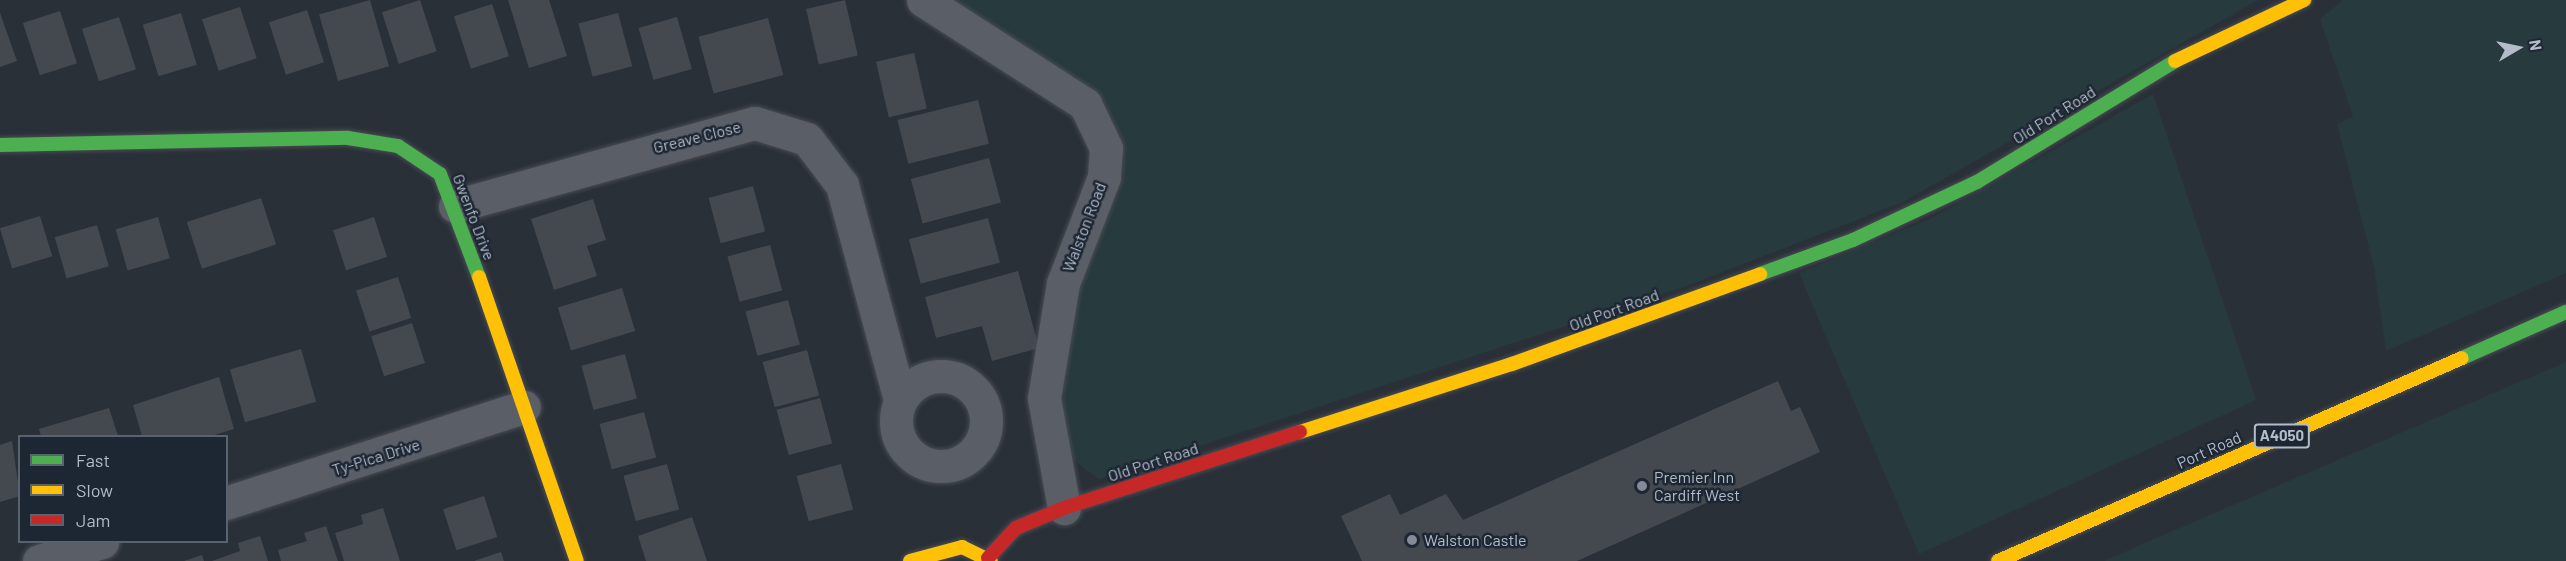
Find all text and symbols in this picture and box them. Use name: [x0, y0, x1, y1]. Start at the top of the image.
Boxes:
north arrow: [2488, 18, 2548, 78]
text: N: [2526, 38, 2546, 52]
street label: Old Port Road: [2009, 82, 2099, 148]
street label: Greave Close: [651, 117, 743, 157]
street label: Gwenfo Drive: [449, 171, 499, 263]
street label: Walston Road: [1058, 180, 1110, 274]
street label: Old Port Road: [1567, 285, 1661, 335]
road number: A4050: [2254, 424, 2310, 448]
street label: Port Road: [2174, 427, 2244, 473]
legend: [18, 435, 228, 543]
street label: Ty-Pica Drive: [330, 435, 422, 479]
street label: Old Port Road: [1105, 438, 1201, 486]
text: Fast: [76, 449, 110, 471]
place label: Premier Inn Cardiff West: [1654, 467, 1740, 505]
text: Slow: [76, 479, 113, 501]
marker: Premier Inn Cardiff West: [1635, 479, 1649, 493]
text: Jam: [76, 509, 110, 531]
place label: Walston Castle: [1424, 530, 1526, 550]
marker: Walston Castle: [1405, 533, 1419, 547]

